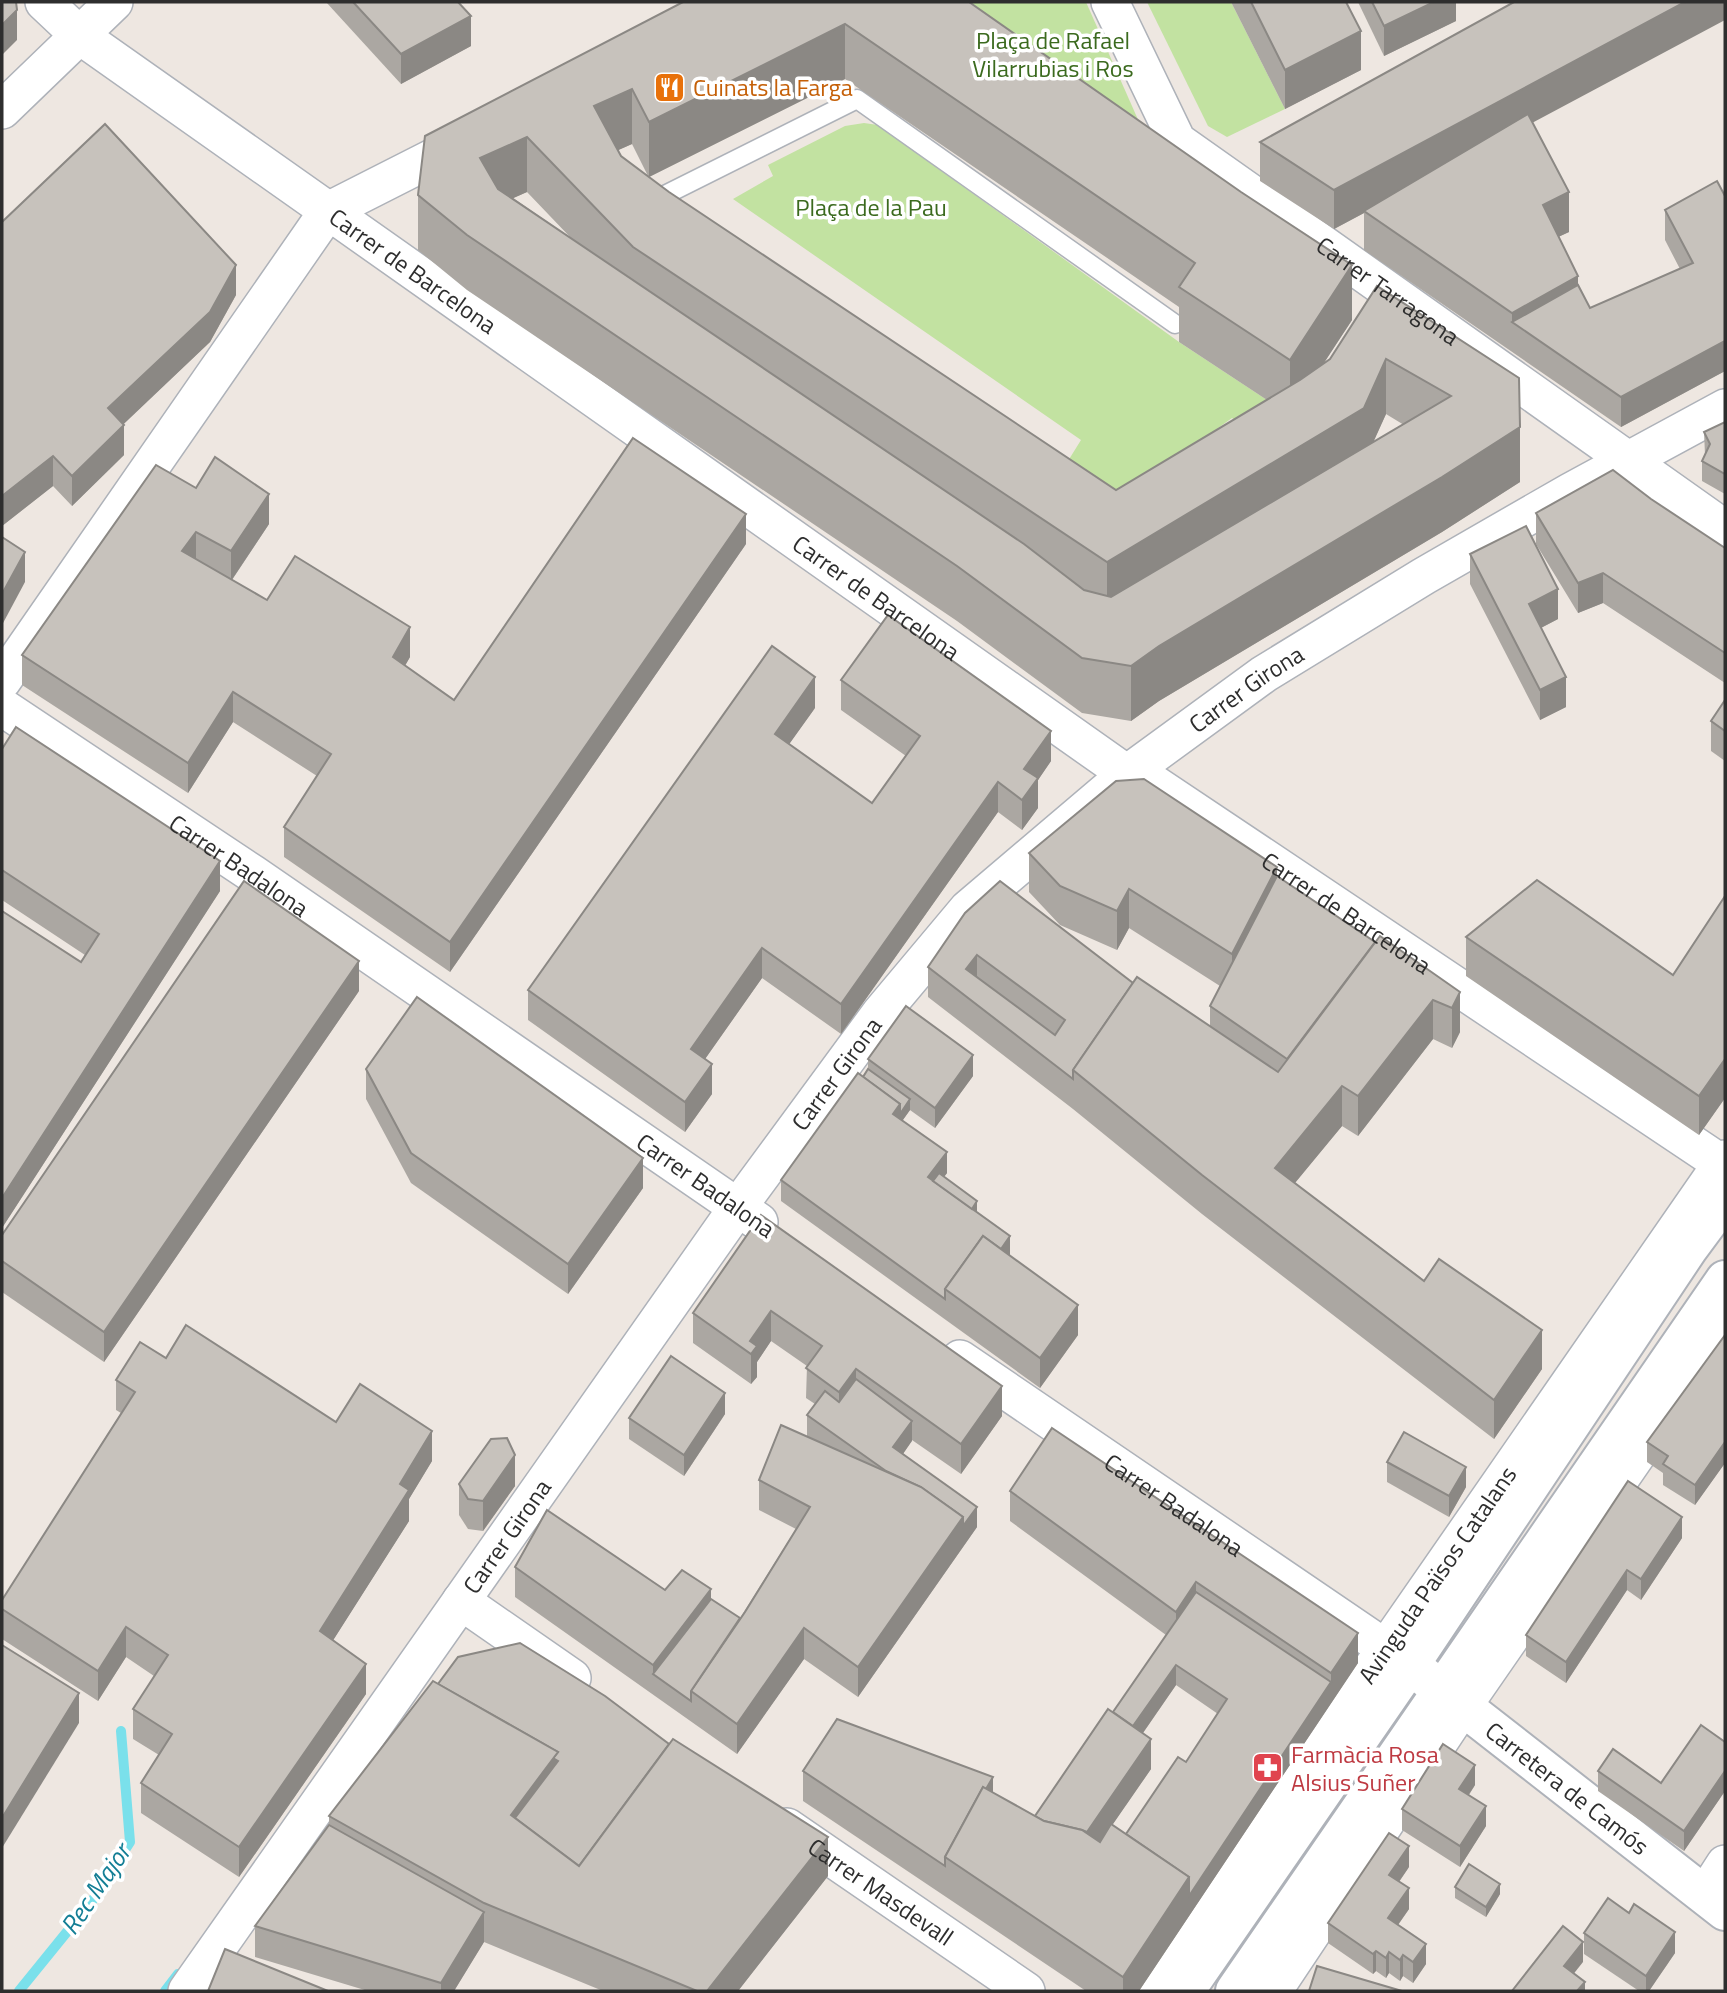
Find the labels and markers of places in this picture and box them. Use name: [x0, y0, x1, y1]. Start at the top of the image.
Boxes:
place label: Cuinats la Farga: [693, 69, 853, 105]
restaurant icon: Cuinats la Farga: [653, 70, 687, 104]
place label: Farmàcia Rosa Alsius Suñer: [1291, 1736, 1439, 1800]
pharmacy icon: Farmàcia Rosa Alsius Suñer: [1251, 1751, 1285, 1785]

